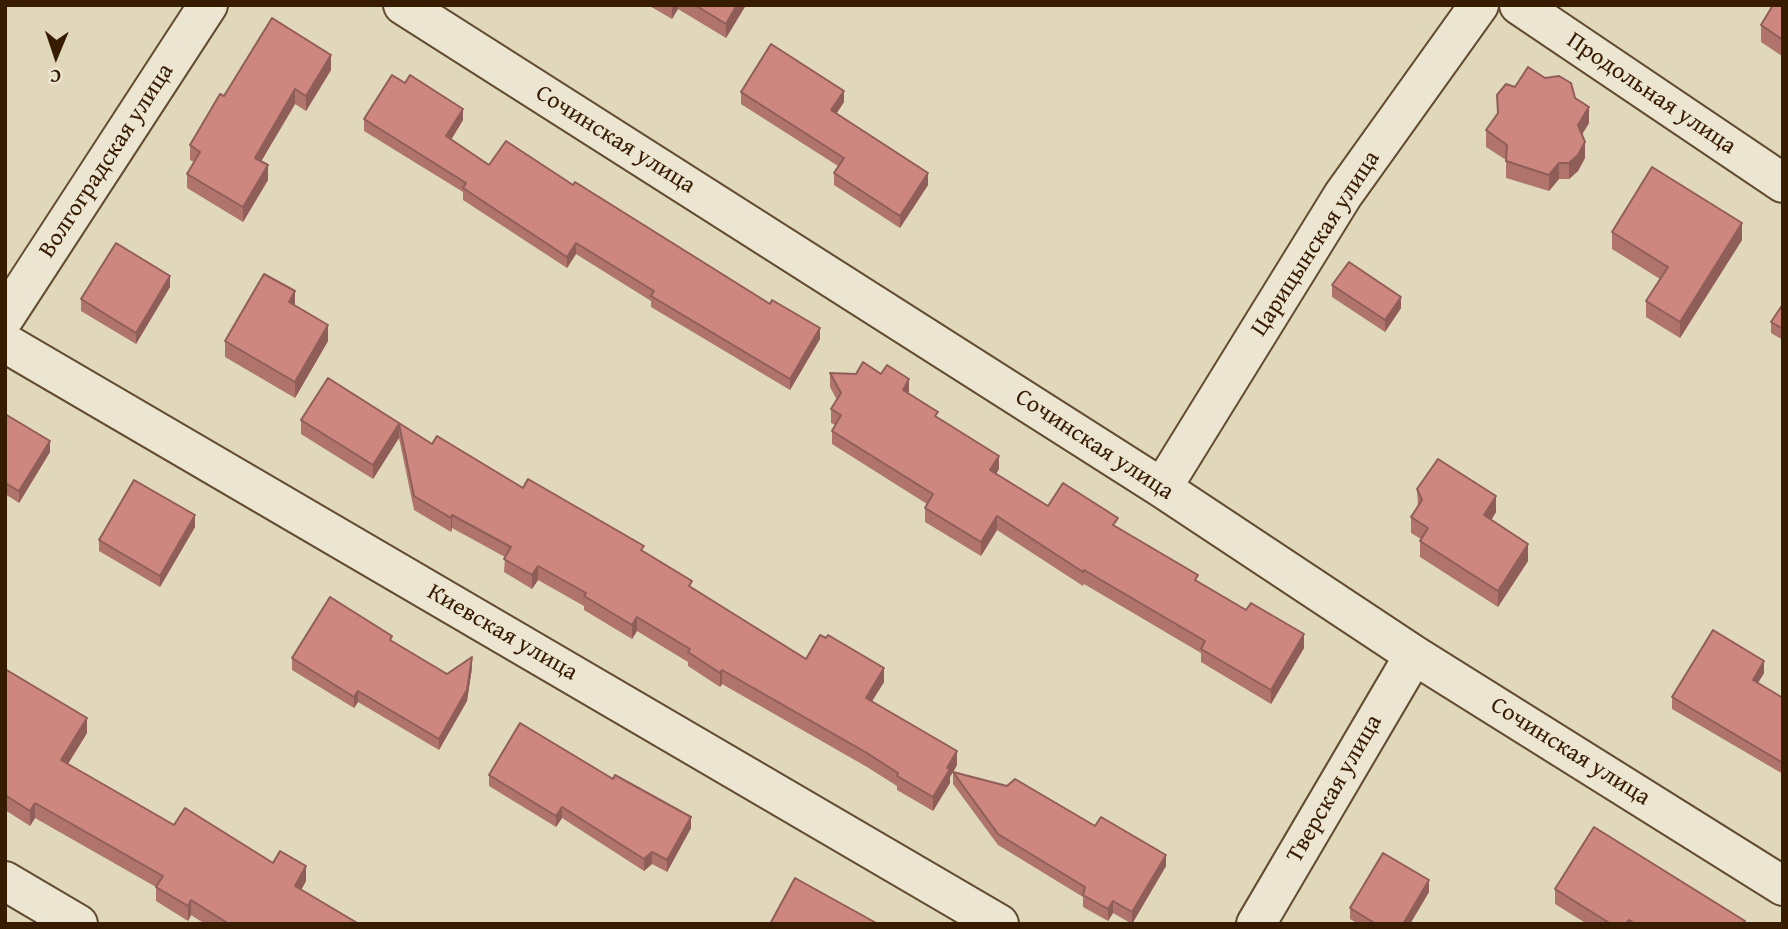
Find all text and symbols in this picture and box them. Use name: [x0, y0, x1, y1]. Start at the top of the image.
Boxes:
north arrow: [21, 21, 91, 91]
street label: Продольная улица: [1561, 27, 1741, 161]
street label: Волгоградская улица: [33, 58, 181, 264]
text: С: [49, 63, 61, 91]
street label: Сочинская улица: [530, 79, 700, 201]
street label: Царицынская улица: [1245, 146, 1387, 342]
street label: Сочинская улица: [1009, 383, 1179, 507]
street label: Киевская улица: [422, 578, 582, 688]
street label: Сочинская улица: [1485, 691, 1655, 813]
street label: Тверская улица: [1281, 710, 1389, 868]

